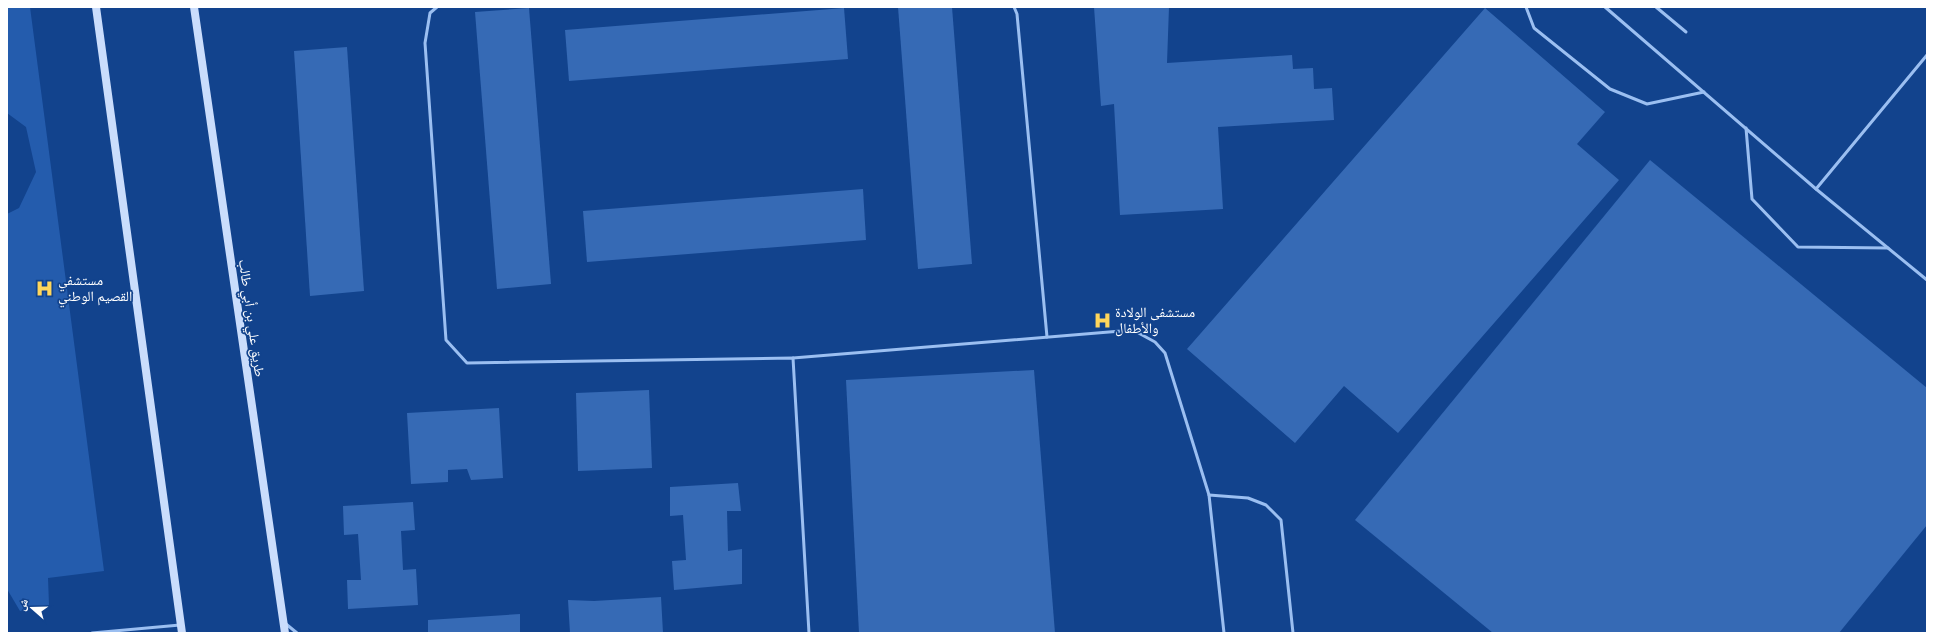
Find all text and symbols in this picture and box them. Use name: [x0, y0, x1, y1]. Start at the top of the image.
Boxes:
street label: طريق علي بن أبي طالب: [232, 258, 268, 378]
place label: مستشفي القصيم الوطني: [58, 272, 132, 308]
hospital icon: مستشفي القصيم الوطني: [35, 278, 55, 298]
place label: مستشفى الولادة والأطفال: [1115, 304, 1195, 337]
hospital icon: مستشفى الولادة والأطفال: [1092, 310, 1112, 330]
north arrow: [12, 588, 52, 628]
text: ش: [15, 597, 32, 613]

